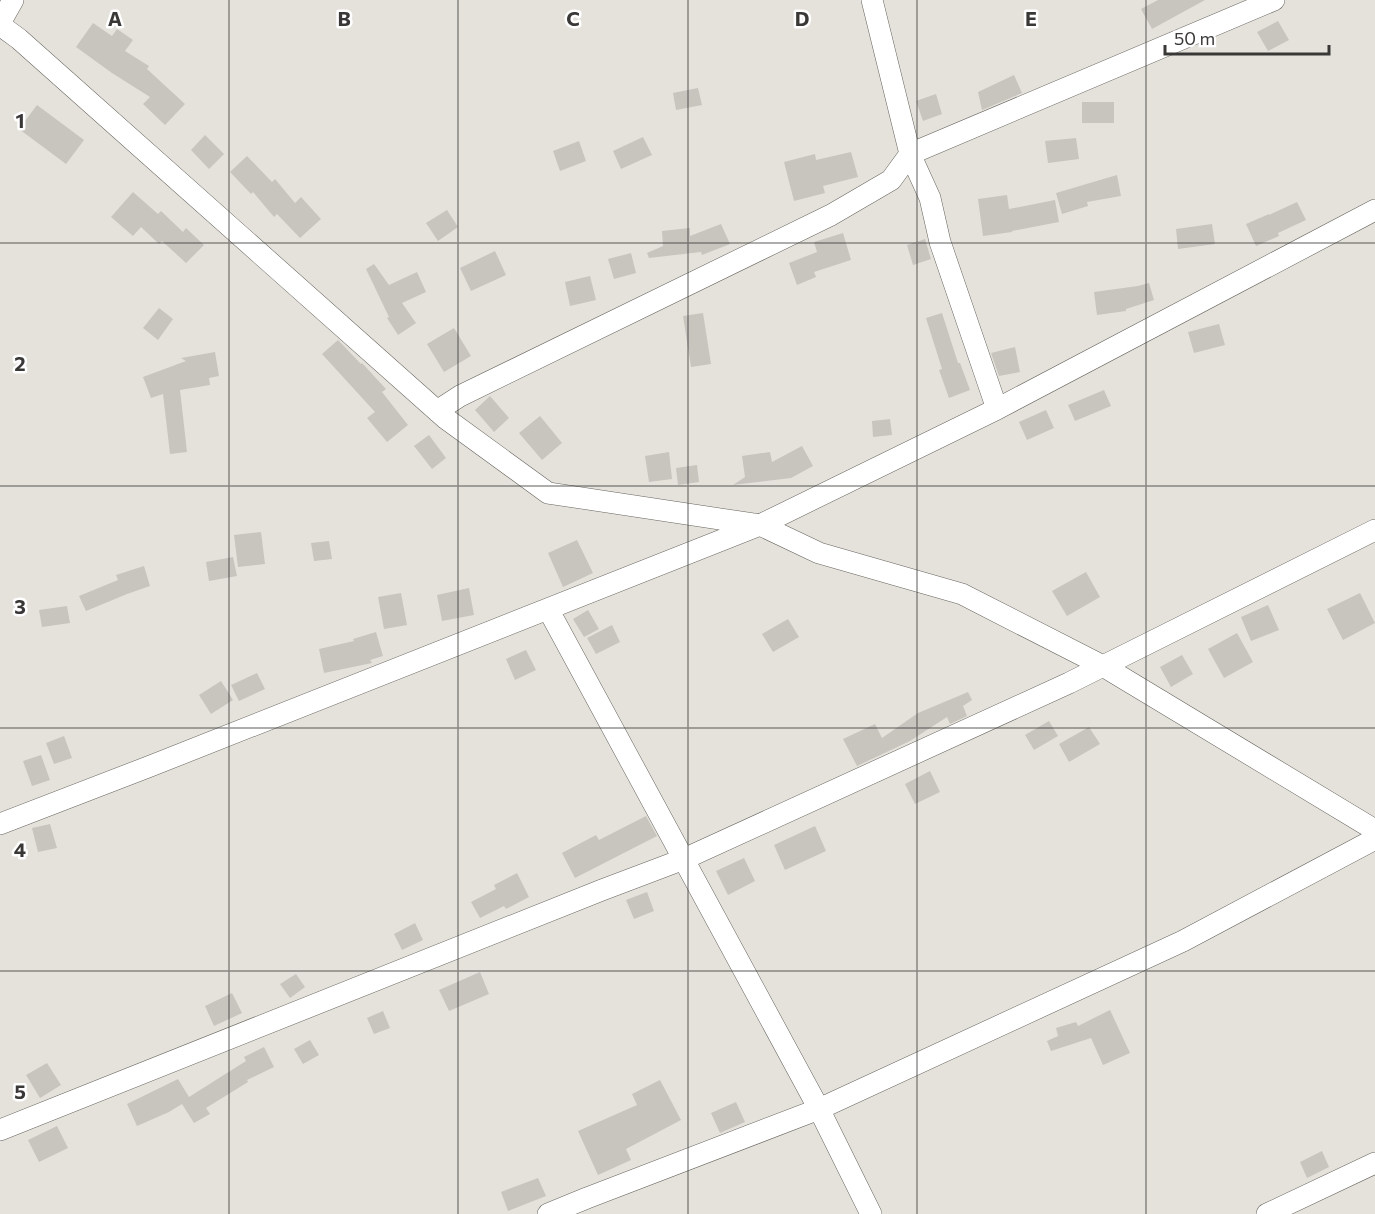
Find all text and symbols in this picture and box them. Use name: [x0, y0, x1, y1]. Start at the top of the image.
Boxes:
text: A: [108, 6, 122, 30]
text: B: [337, 6, 351, 30]
text: C: [566, 6, 580, 30]
text: D: [795, 6, 809, 30]
text: E: [1025, 6, 1037, 30]
scale bar: [1165, 18, 1328, 56]
text: 50 m: [1174, 27, 1215, 49]
text: 1: [15, 108, 25, 132]
text: 2: [14, 351, 26, 375]
text: 3: [14, 594, 26, 618]
text: 4: [14, 837, 26, 861]
text: 5: [14, 1079, 26, 1103]

